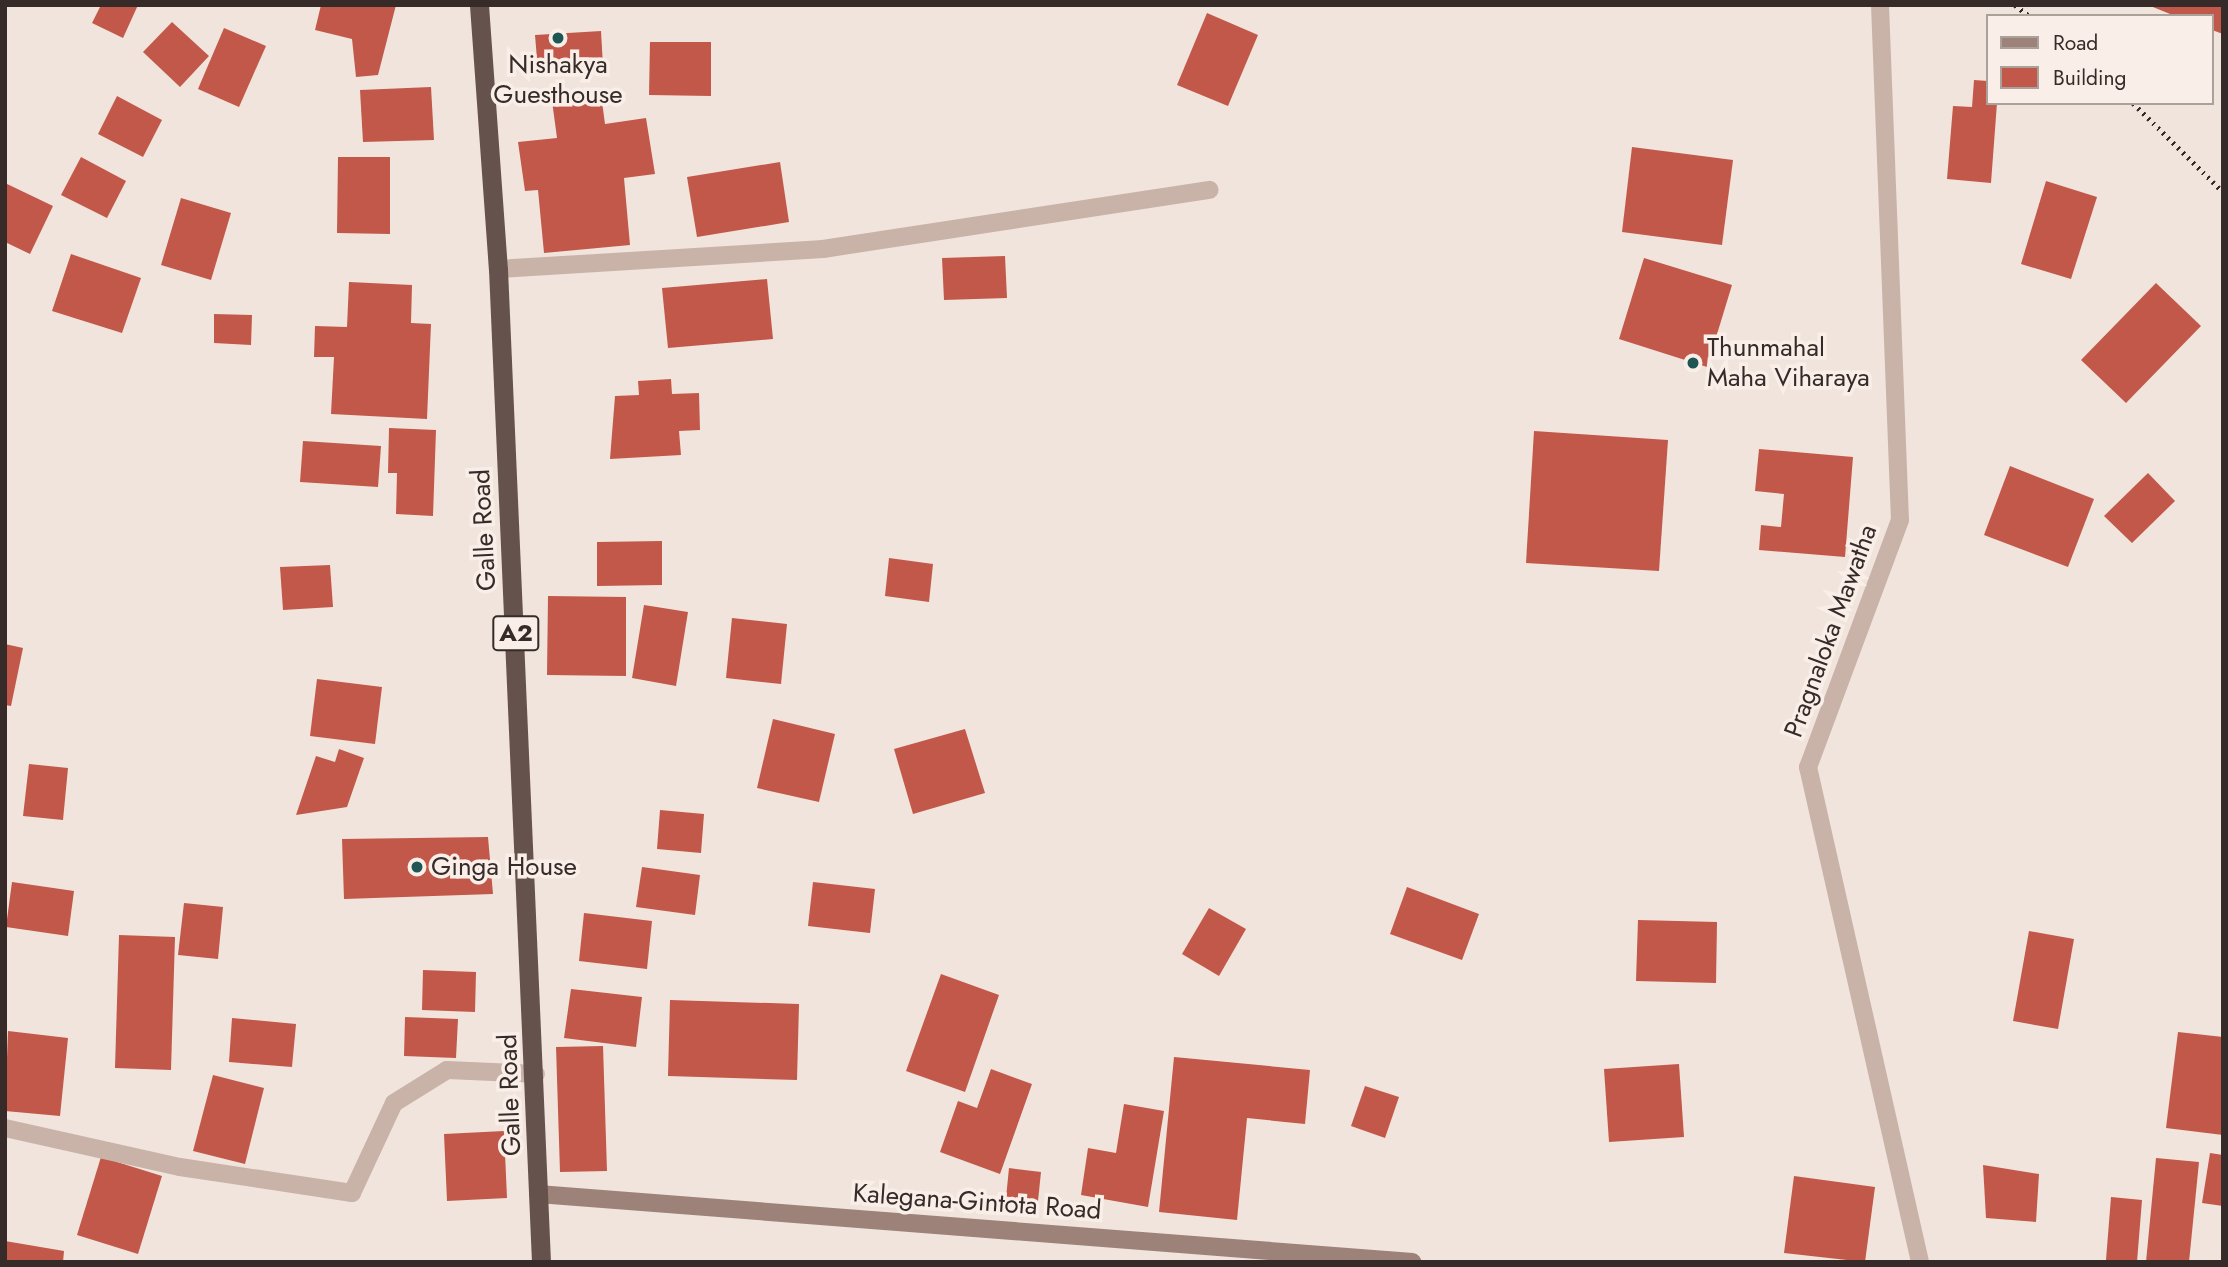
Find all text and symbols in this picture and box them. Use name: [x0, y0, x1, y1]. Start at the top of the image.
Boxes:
legend: [1986, 14, 2214, 105]
text: Road: [2053, 28, 2098, 58]
marker: Nishakya Guesthouse: [550, 30, 566, 46]
place label: Nishakya Guesthouse: [493, 49, 623, 110]
text: Building: [2053, 63, 2126, 93]
place label: Thunmahal Maha Viharaya: [1707, 332, 1870, 394]
marker: Thunmahal Maha Viharaya: [1685, 355, 1701, 371]
street label: Galle Road: [465, 468, 503, 592]
street label: Pragnaloka Mawatha: [1778, 520, 1884, 742]
road number: A2: [491, 612, 540, 654]
place label: Ginga House: [431, 851, 577, 883]
marker: Ginga House: [409, 859, 425, 875]
street label: Galle Road: [492, 1034, 528, 1156]
street label: Kalegana-Gintota Road: [852, 1178, 1102, 1226]

